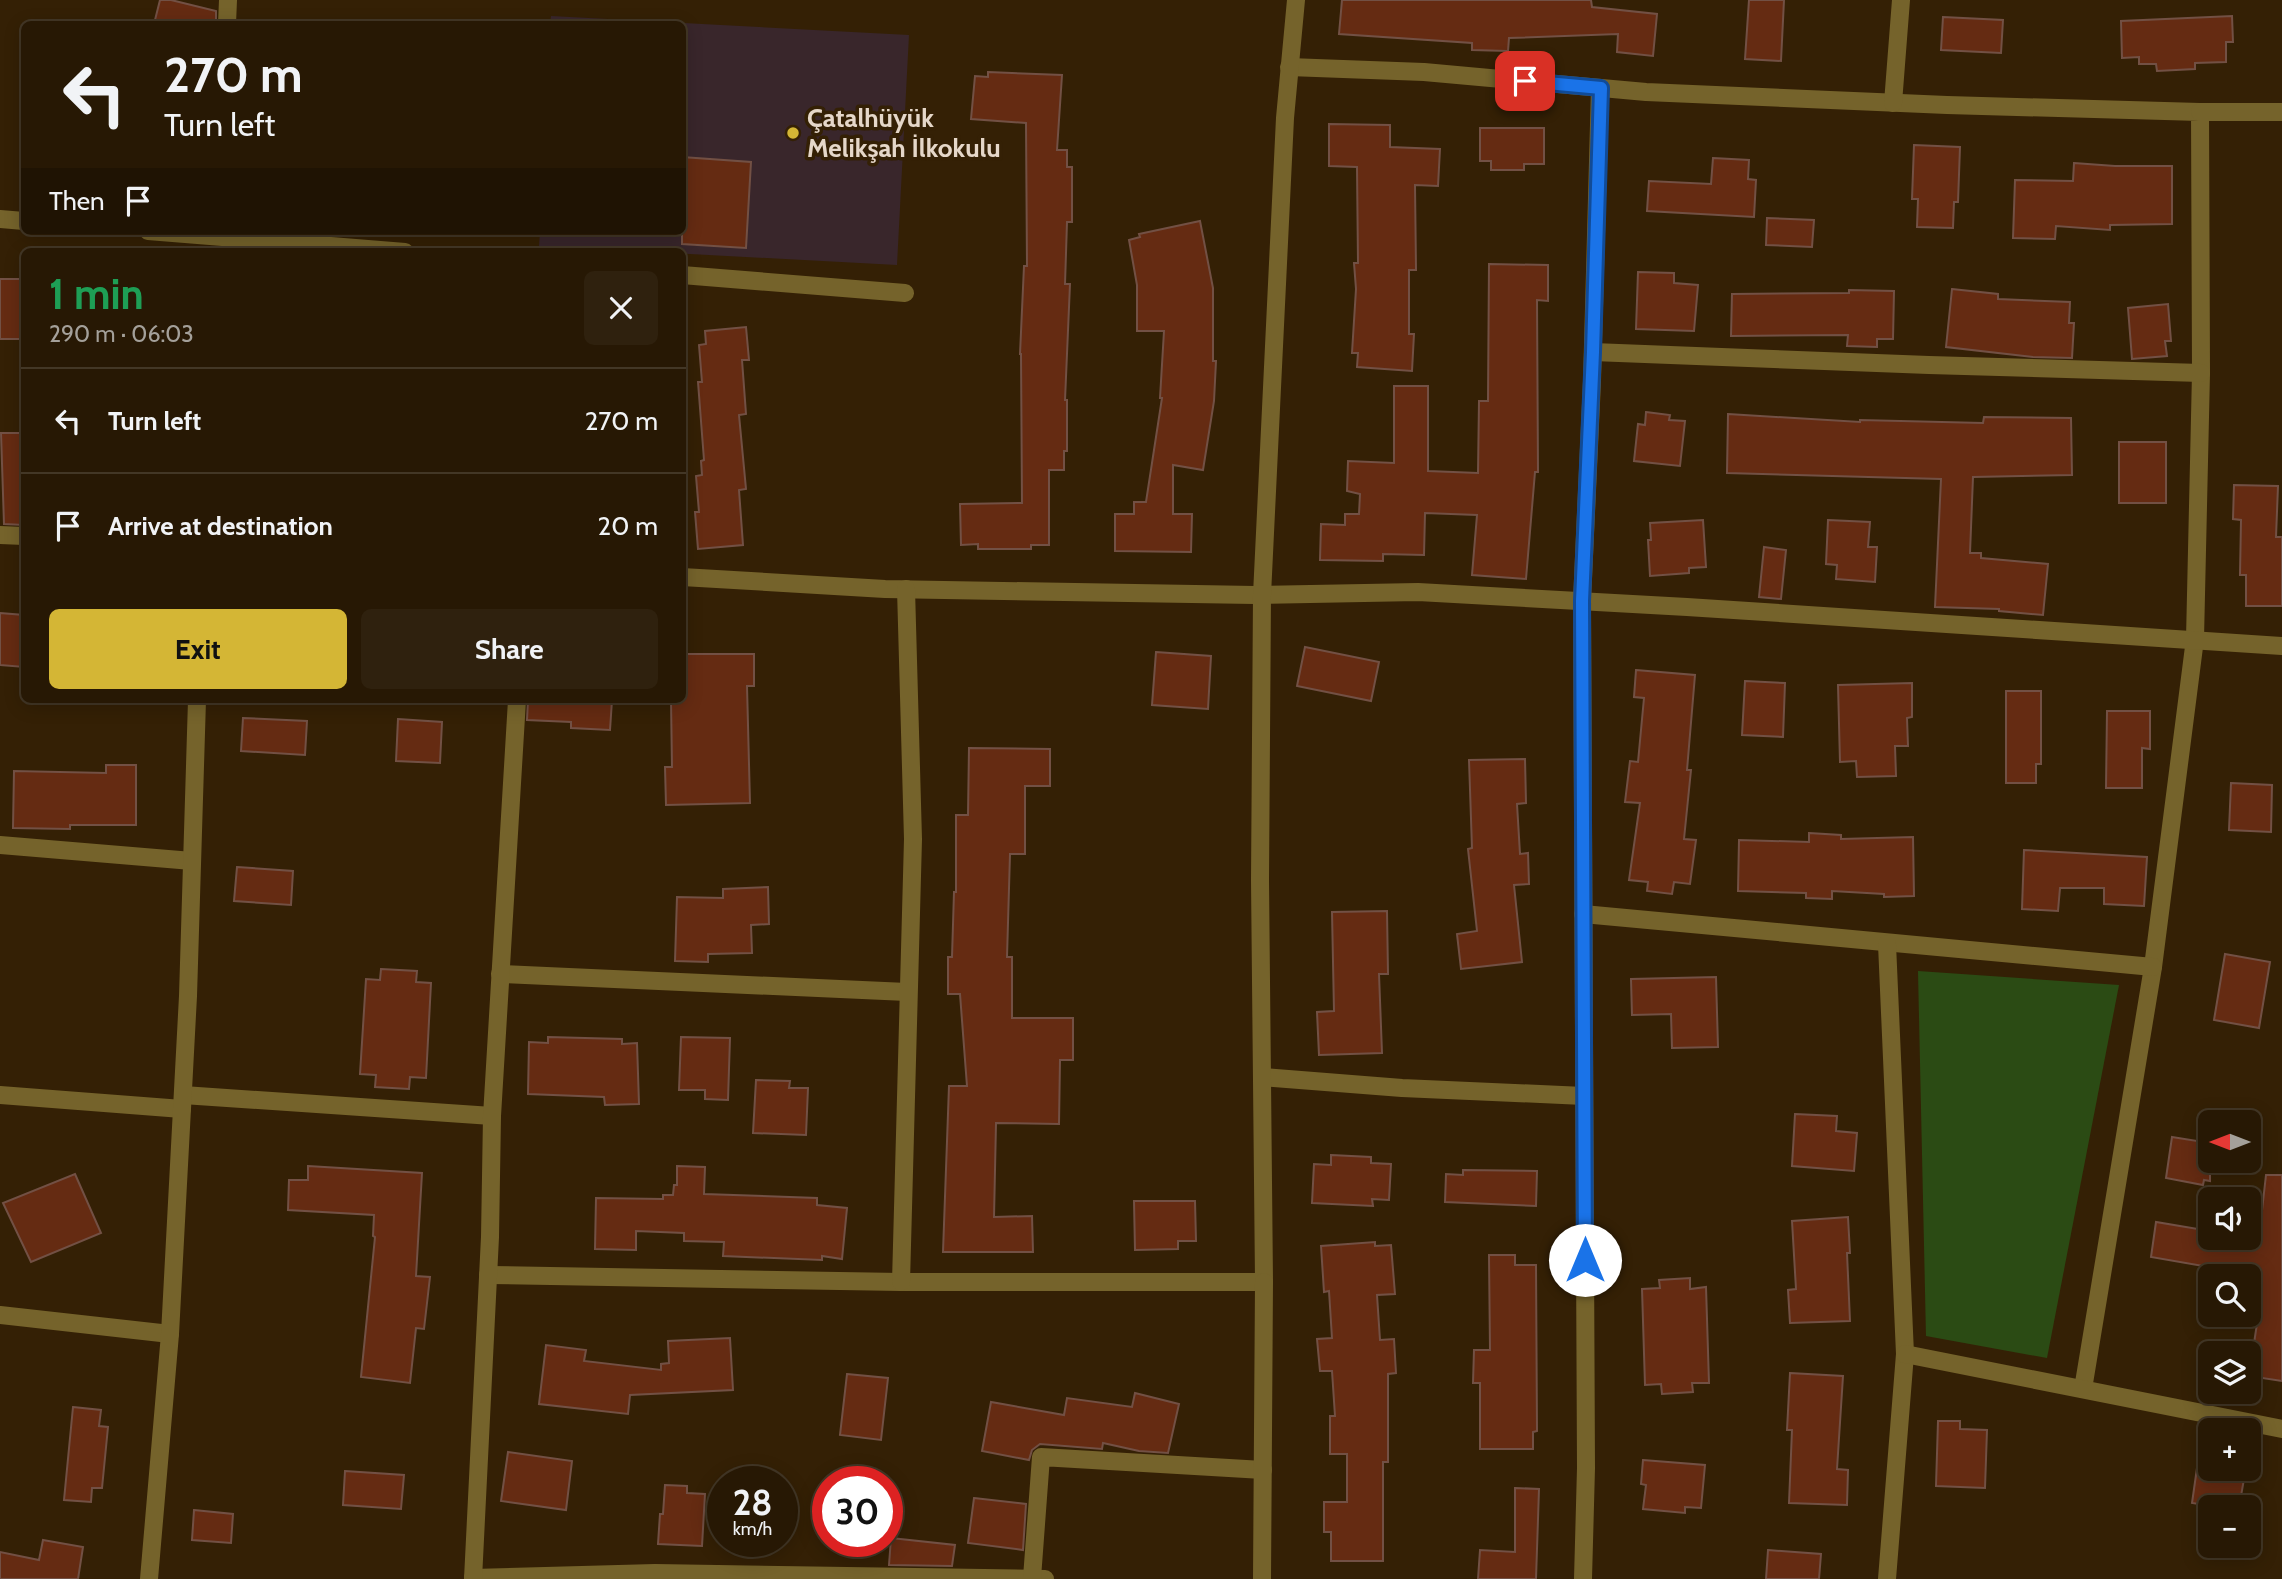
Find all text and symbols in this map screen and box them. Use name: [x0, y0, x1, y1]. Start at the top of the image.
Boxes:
text: 270 m: [164, 45, 303, 104]
icon: left: [49, 49, 140, 140]
pin: [1495, 51, 1555, 111]
icon: arrive: [1506, 62, 1544, 100]
place label: Çatalhüyük Melikşah İlkokulu: [807, 102, 1001, 164]
text: Turn left: [164, 105, 275, 144]
marker: Çatalhüyük Melikşah İlkokulu: [785, 125, 801, 141]
icon: arrive: [119, 182, 157, 220]
text: Then: [49, 185, 105, 217]
text: 1 min: [49, 268, 144, 320]
button: close: [584, 271, 658, 345]
text: 290 m · 06:03: [49, 320, 194, 348]
icon: left: [49, 402, 87, 440]
text: Turn left: [108, 405, 201, 437]
text: 270 m: [585, 405, 658, 437]
icon: arrive: [49, 507, 87, 545]
text: Arrive at destination: [108, 510, 333, 542]
text: 20 m: [598, 510, 658, 542]
button: Exit: [49, 609, 347, 689]
button: Share: [361, 609, 658, 689]
north arrow: [2198, 1110, 2261, 1172]
map controls: [2198, 1110, 2261, 1558]
button: sound: [2198, 1187, 2261, 1250]
position arrow: [1548, 1223, 1622, 1297]
button: search: [2198, 1264, 2261, 1327]
button: layers: [2198, 1341, 2261, 1404]
button: +: [2198, 1418, 2261, 1481]
speed limit sign: 30: [812, 1466, 903, 1557]
text: 28: [733, 1481, 772, 1524]
button: −: [2198, 1495, 2261, 1558]
text: km/h: [733, 1518, 772, 1540]

